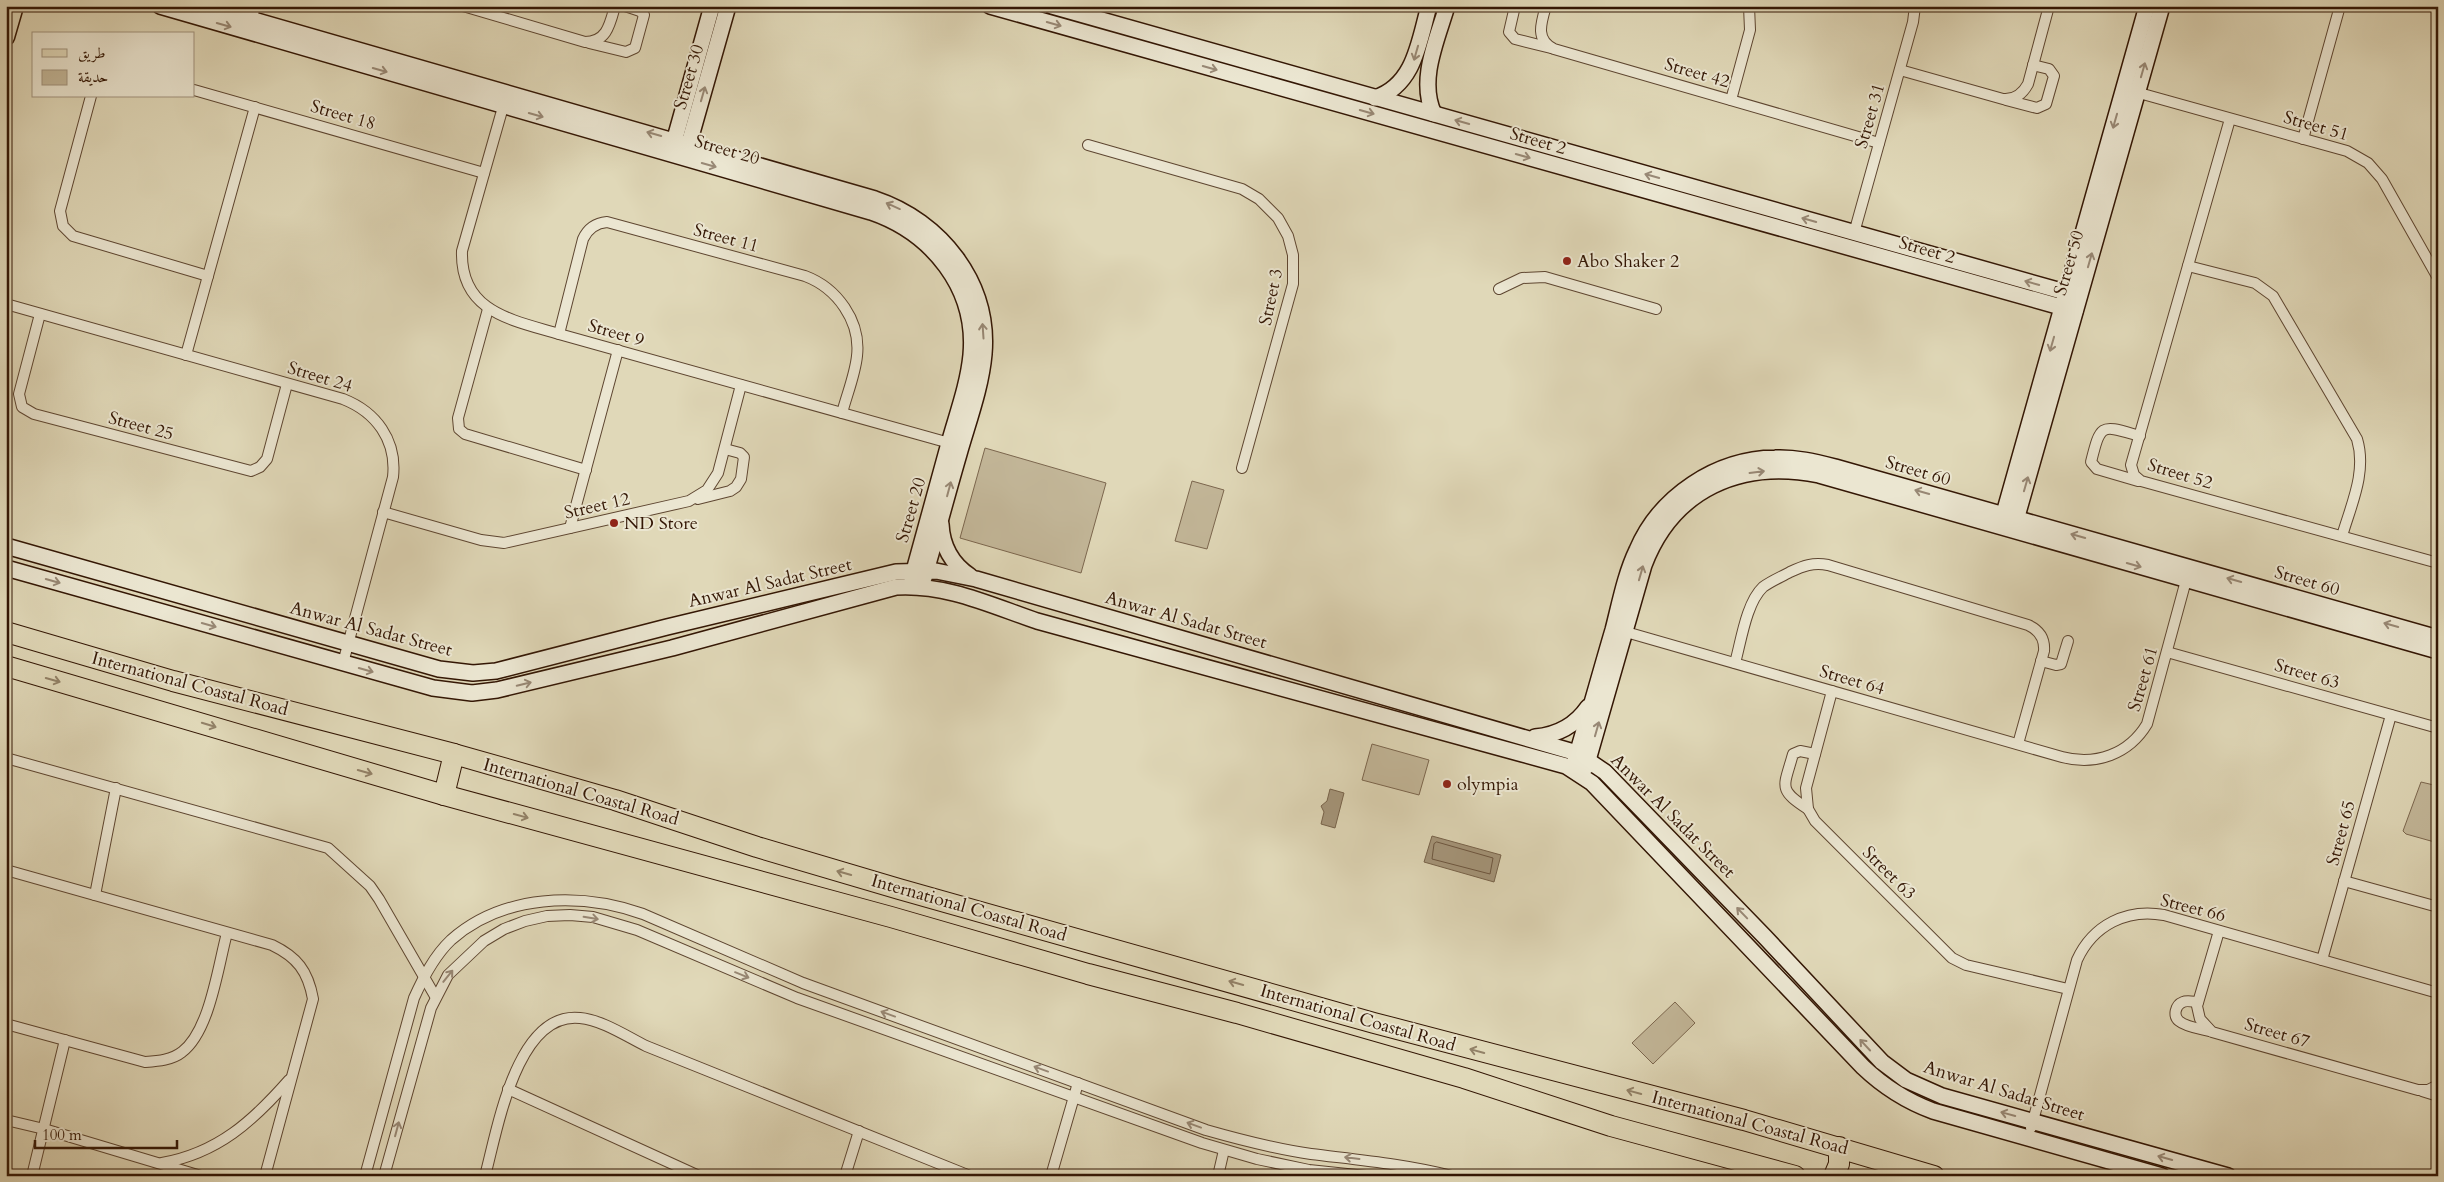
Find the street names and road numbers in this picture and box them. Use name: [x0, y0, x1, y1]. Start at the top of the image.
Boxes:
street label: Street 30: [668, 42, 710, 112]
street label: Street 42: [1662, 52, 1732, 94]
street label: Street 31: [1849, 81, 1891, 151]
street label: Street 18: [308, 94, 378, 136]
street label: Street 51: [2281, 105, 2351, 147]
street label: Street 2: [1507, 121, 1569, 161]
street label: Street 20: [692, 129, 762, 171]
street label: Street 11: [691, 217, 761, 259]
street label: Street 50: [2048, 228, 2090, 298]
street label: Street 2: [1896, 230, 1958, 270]
street label: Street 3: [1253, 266, 1289, 328]
street label: Street 9: [585, 313, 647, 353]
street label: Street 24: [285, 355, 355, 399]
street label: Street 25: [106, 405, 176, 447]
street label: Street 60: [1883, 450, 1953, 492]
street label: Street 52: [2145, 452, 2215, 496]
street label: Street 20: [890, 475, 932, 545]
street label: Street 12: [562, 486, 632, 526]
street label: Anwar Al Sadat Street: [686, 552, 854, 614]
street label: Street 60: [2272, 560, 2342, 602]
street label: Anwar Al Sadat Street: [1102, 585, 1270, 655]
street label: Anwar Al Sadat Street: [287, 595, 455, 663]
street label: Street 61: [2122, 644, 2164, 714]
street label: International Coastal Road: [89, 646, 291, 722]
street label: Street 63: [2272, 653, 2342, 695]
street label: Street 64: [1817, 659, 1887, 701]
street label: Anwar Al Sadat Street: [1605, 748, 1741, 884]
street label: International Coastal Road: [480, 752, 682, 832]
street label: Street 65: [2320, 798, 2362, 868]
street label: Street 63: [1857, 841, 1921, 905]
street label: International Coastal Road: [868, 868, 1070, 948]
street label: Street 66: [2158, 888, 2228, 928]
street label: International Coastal Road: [1257, 978, 1459, 1058]
street label: Street 67: [2242, 1012, 2312, 1054]
street label: Anwar Al Sadat Street: [1921, 1055, 2088, 1127]
street label: International Coastal Road: [1649, 1085, 1851, 1161]

